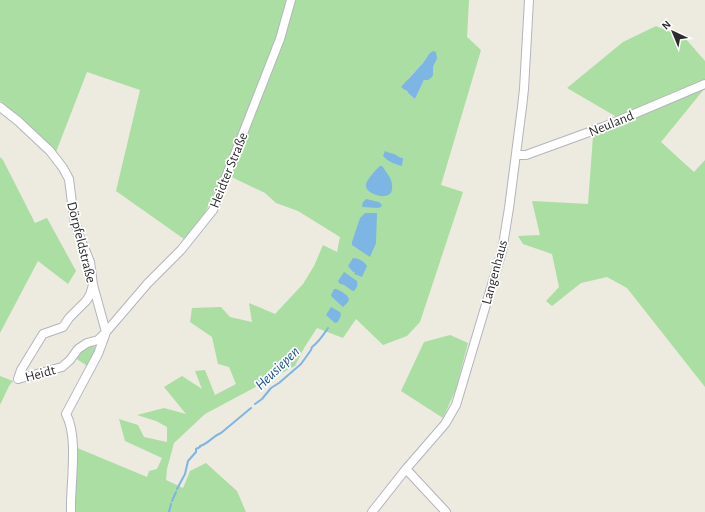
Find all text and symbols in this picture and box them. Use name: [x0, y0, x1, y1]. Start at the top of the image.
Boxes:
north arrow: [653, 12, 693, 52]
text: N: [660, 19, 673, 32]
street label: Neuland: [587, 109, 636, 139]
street label: Heidter Straße: [207, 131, 250, 210]
street label: Dörpfeldstraße: [64, 200, 98, 284]
street label: Langenhaus: [480, 239, 510, 306]
water label: Heusiepen: [252, 344, 302, 393]
street label: Heidt: [24, 363, 57, 385]

